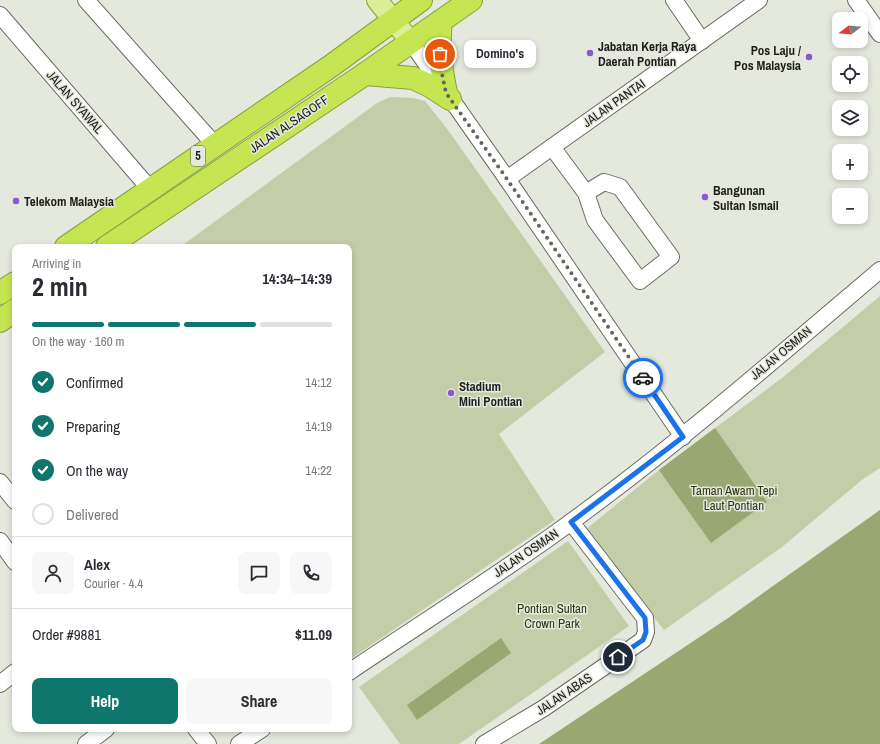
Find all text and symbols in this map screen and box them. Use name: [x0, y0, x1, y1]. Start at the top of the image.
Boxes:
north arrow: [832, 12, 868, 48]
map controls: [832, 12, 868, 224]
pin: [423, 37, 457, 71]
place label: Jabatan Kerja Raya Daerah Pontian: [598, 38, 696, 70]
callout: Domino's: [464, 40, 536, 68]
place label: Pos Laju / Pos Malaysia: [734, 42, 801, 74]
icon: bag: [429, 43, 451, 65]
text: Domino's: [476, 45, 524, 62]
marker: Jabatan Kerja Raya Daerah Pontian: [585, 48, 595, 58]
marker: Pos Laju / Pos Malaysia: [804, 52, 814, 62]
button: locate: [832, 56, 868, 92]
street label: JALAN SYAWAL: [43, 67, 107, 137]
street label: JALAN PANTAI: [579, 75, 649, 131]
street label: JALAN ALSAGOFF: [246, 91, 332, 157]
button: layers: [832, 100, 868, 136]
button: +: [832, 144, 868, 180]
road number: 5: [191, 146, 205, 166]
place label: Bangunan Sultan Ismail: [713, 182, 779, 214]
button: −: [832, 188, 868, 224]
marker: Bangunan Sultan Ismail: [700, 192, 710, 202]
place label: Telekom Malaysia: [24, 193, 114, 210]
marker: Telekom Malaysia: [11, 196, 21, 206]
text: Arriving in: [32, 255, 81, 272]
text: 14:34–14:39: [262, 268, 332, 289]
text: 2 min: [32, 269, 88, 304]
street label: JALAN OSMAN: [747, 322, 815, 384]
text: On the way · 160 m: [32, 333, 124, 350]
courier: [623, 358, 663, 398]
icon: car: [632, 367, 654, 389]
icon: check: [32, 371, 54, 393]
text: Confirmed: [66, 372, 123, 393]
text: 14:12: [305, 374, 332, 391]
place label: Stadium Mini Pontian: [459, 378, 522, 410]
marker: Stadium Mini Pontian: [446, 388, 456, 398]
icon: check: [32, 415, 54, 437]
text: Preparing: [66, 416, 120, 437]
text: 14:19: [305, 418, 332, 435]
icon: check: [32, 459, 54, 481]
text: On the way: [66, 460, 128, 481]
text: 14:22: [305, 462, 332, 479]
park label: Taman Awam Tepi Laut Pontian: [691, 482, 778, 514]
text: Delivered: [66, 504, 119, 525]
street label: JALAN OSMAN: [490, 525, 562, 581]
button: person: [32, 552, 74, 594]
button: chat: [238, 552, 280, 594]
button: phone: [290, 552, 332, 594]
text: Alex: [84, 554, 110, 575]
text: Courier · 4.4: [84, 575, 143, 592]
park label: Pontian Sultan Crown Park: [517, 600, 587, 632]
text: Order #9881: [32, 624, 101, 645]
text: $11.09: [295, 624, 332, 645]
pin: [601, 640, 635, 674]
icon: home: [607, 646, 629, 668]
street label: JALAN ABAS: [533, 669, 595, 719]
button: Help: [32, 678, 178, 724]
button: Share: [186, 678, 332, 724]

